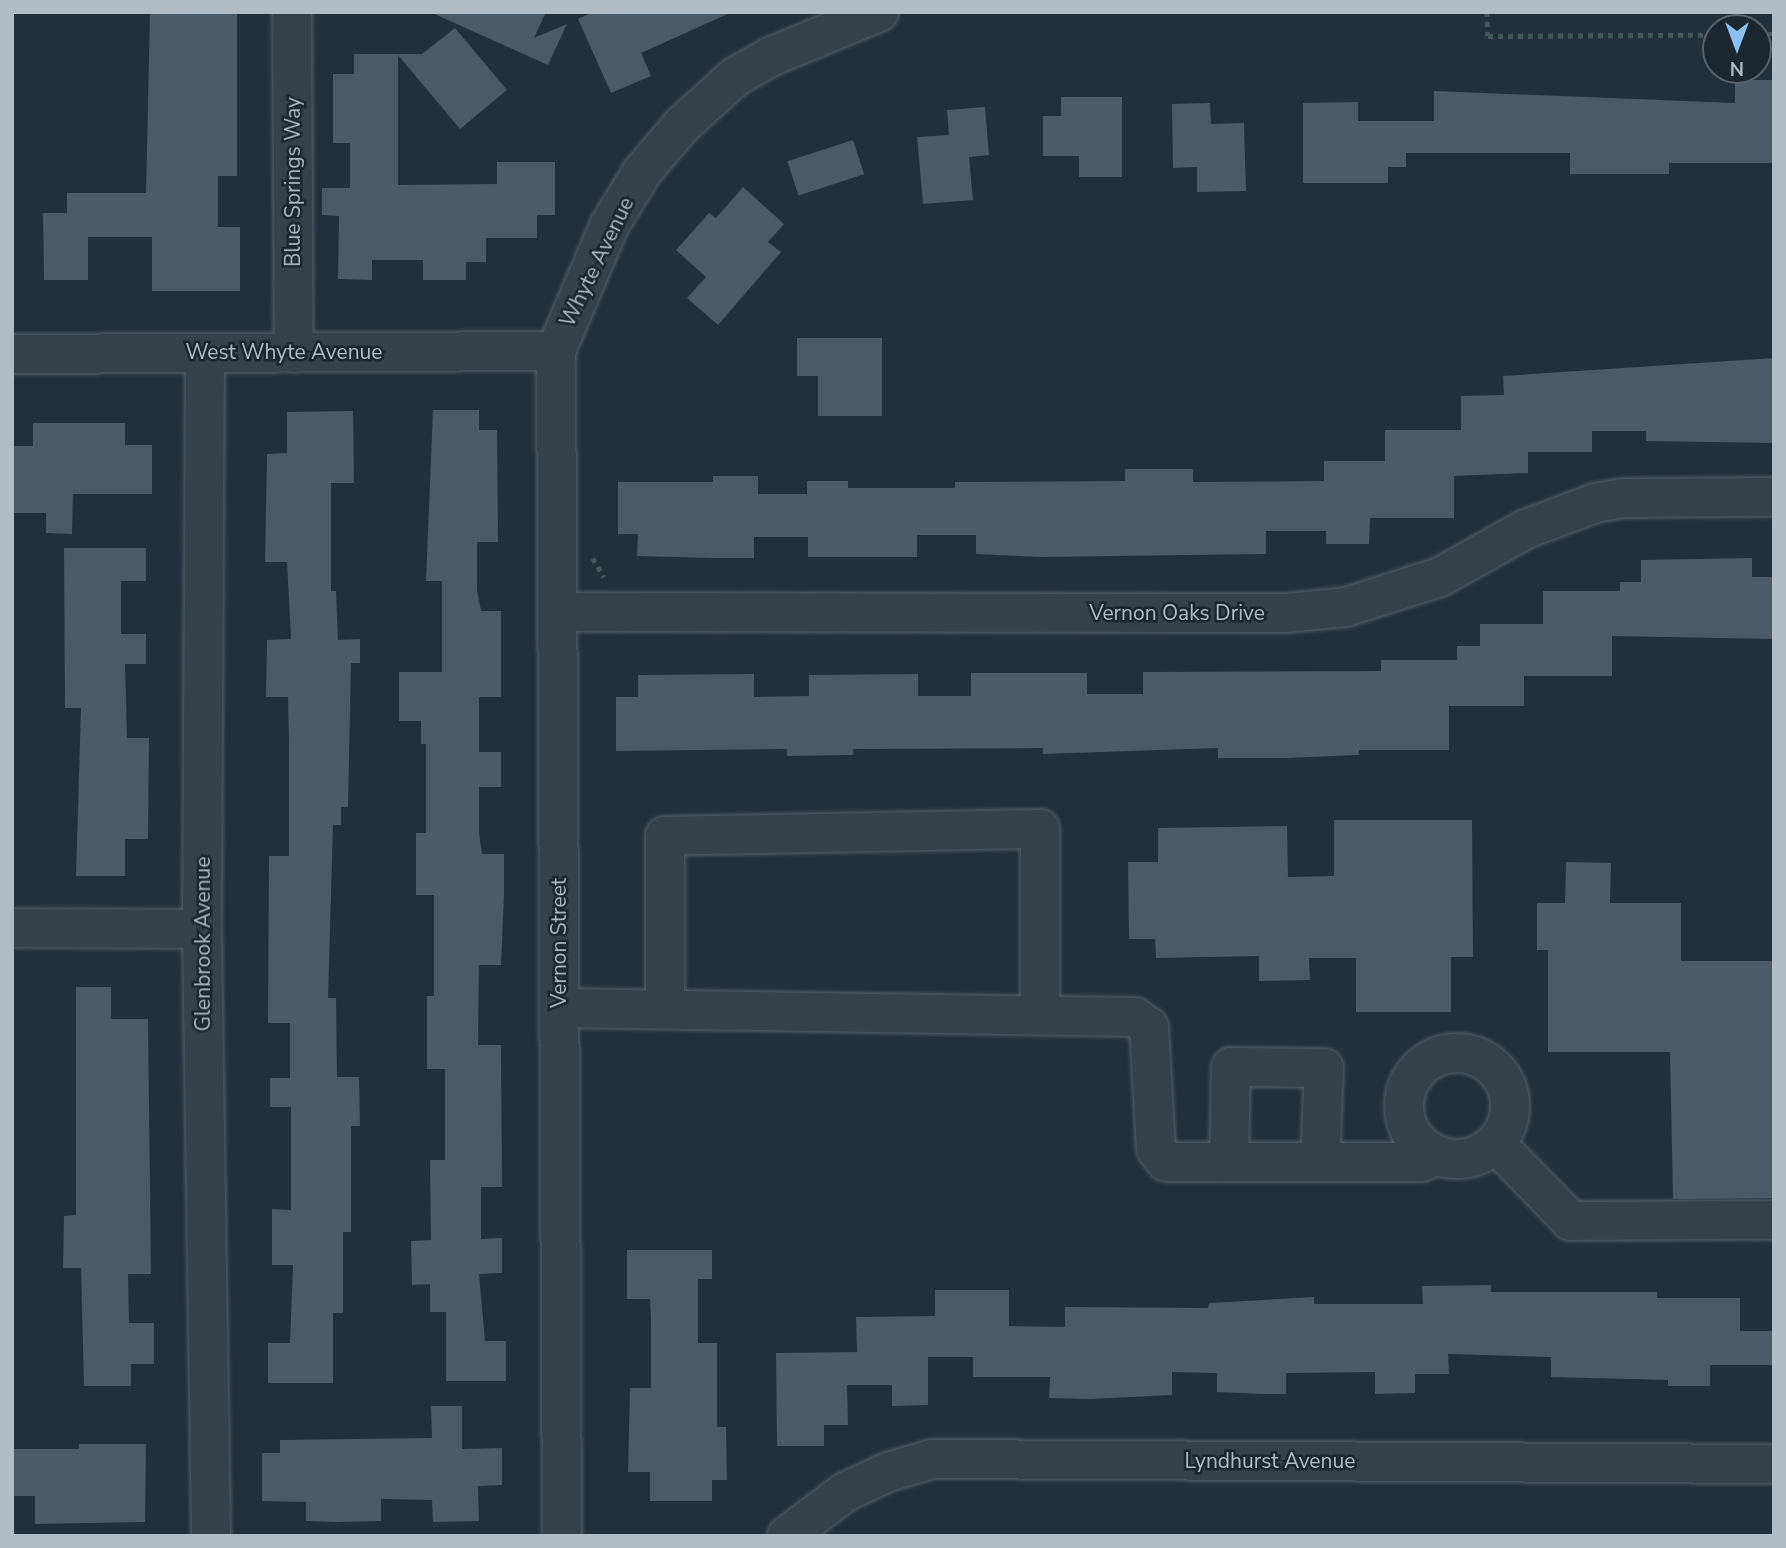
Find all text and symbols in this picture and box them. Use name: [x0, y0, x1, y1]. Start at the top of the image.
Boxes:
north arrow: [1702, 14, 1772, 84]
text: N: [1730, 55, 1744, 81]
street label: Blue Springs Way: [280, 97, 306, 267]
street label: Whyte Avenue: [555, 193, 639, 331]
street label: West Whyte Avenue: [185, 339, 383, 365]
street label: Vernon Oaks Drive: [1089, 600, 1265, 626]
street label: Glenbrook Avenue: [190, 857, 216, 1031]
street label: Vernon Street: [546, 878, 572, 1008]
street label: Lyndhurst Avenue: [1185, 1448, 1355, 1474]

